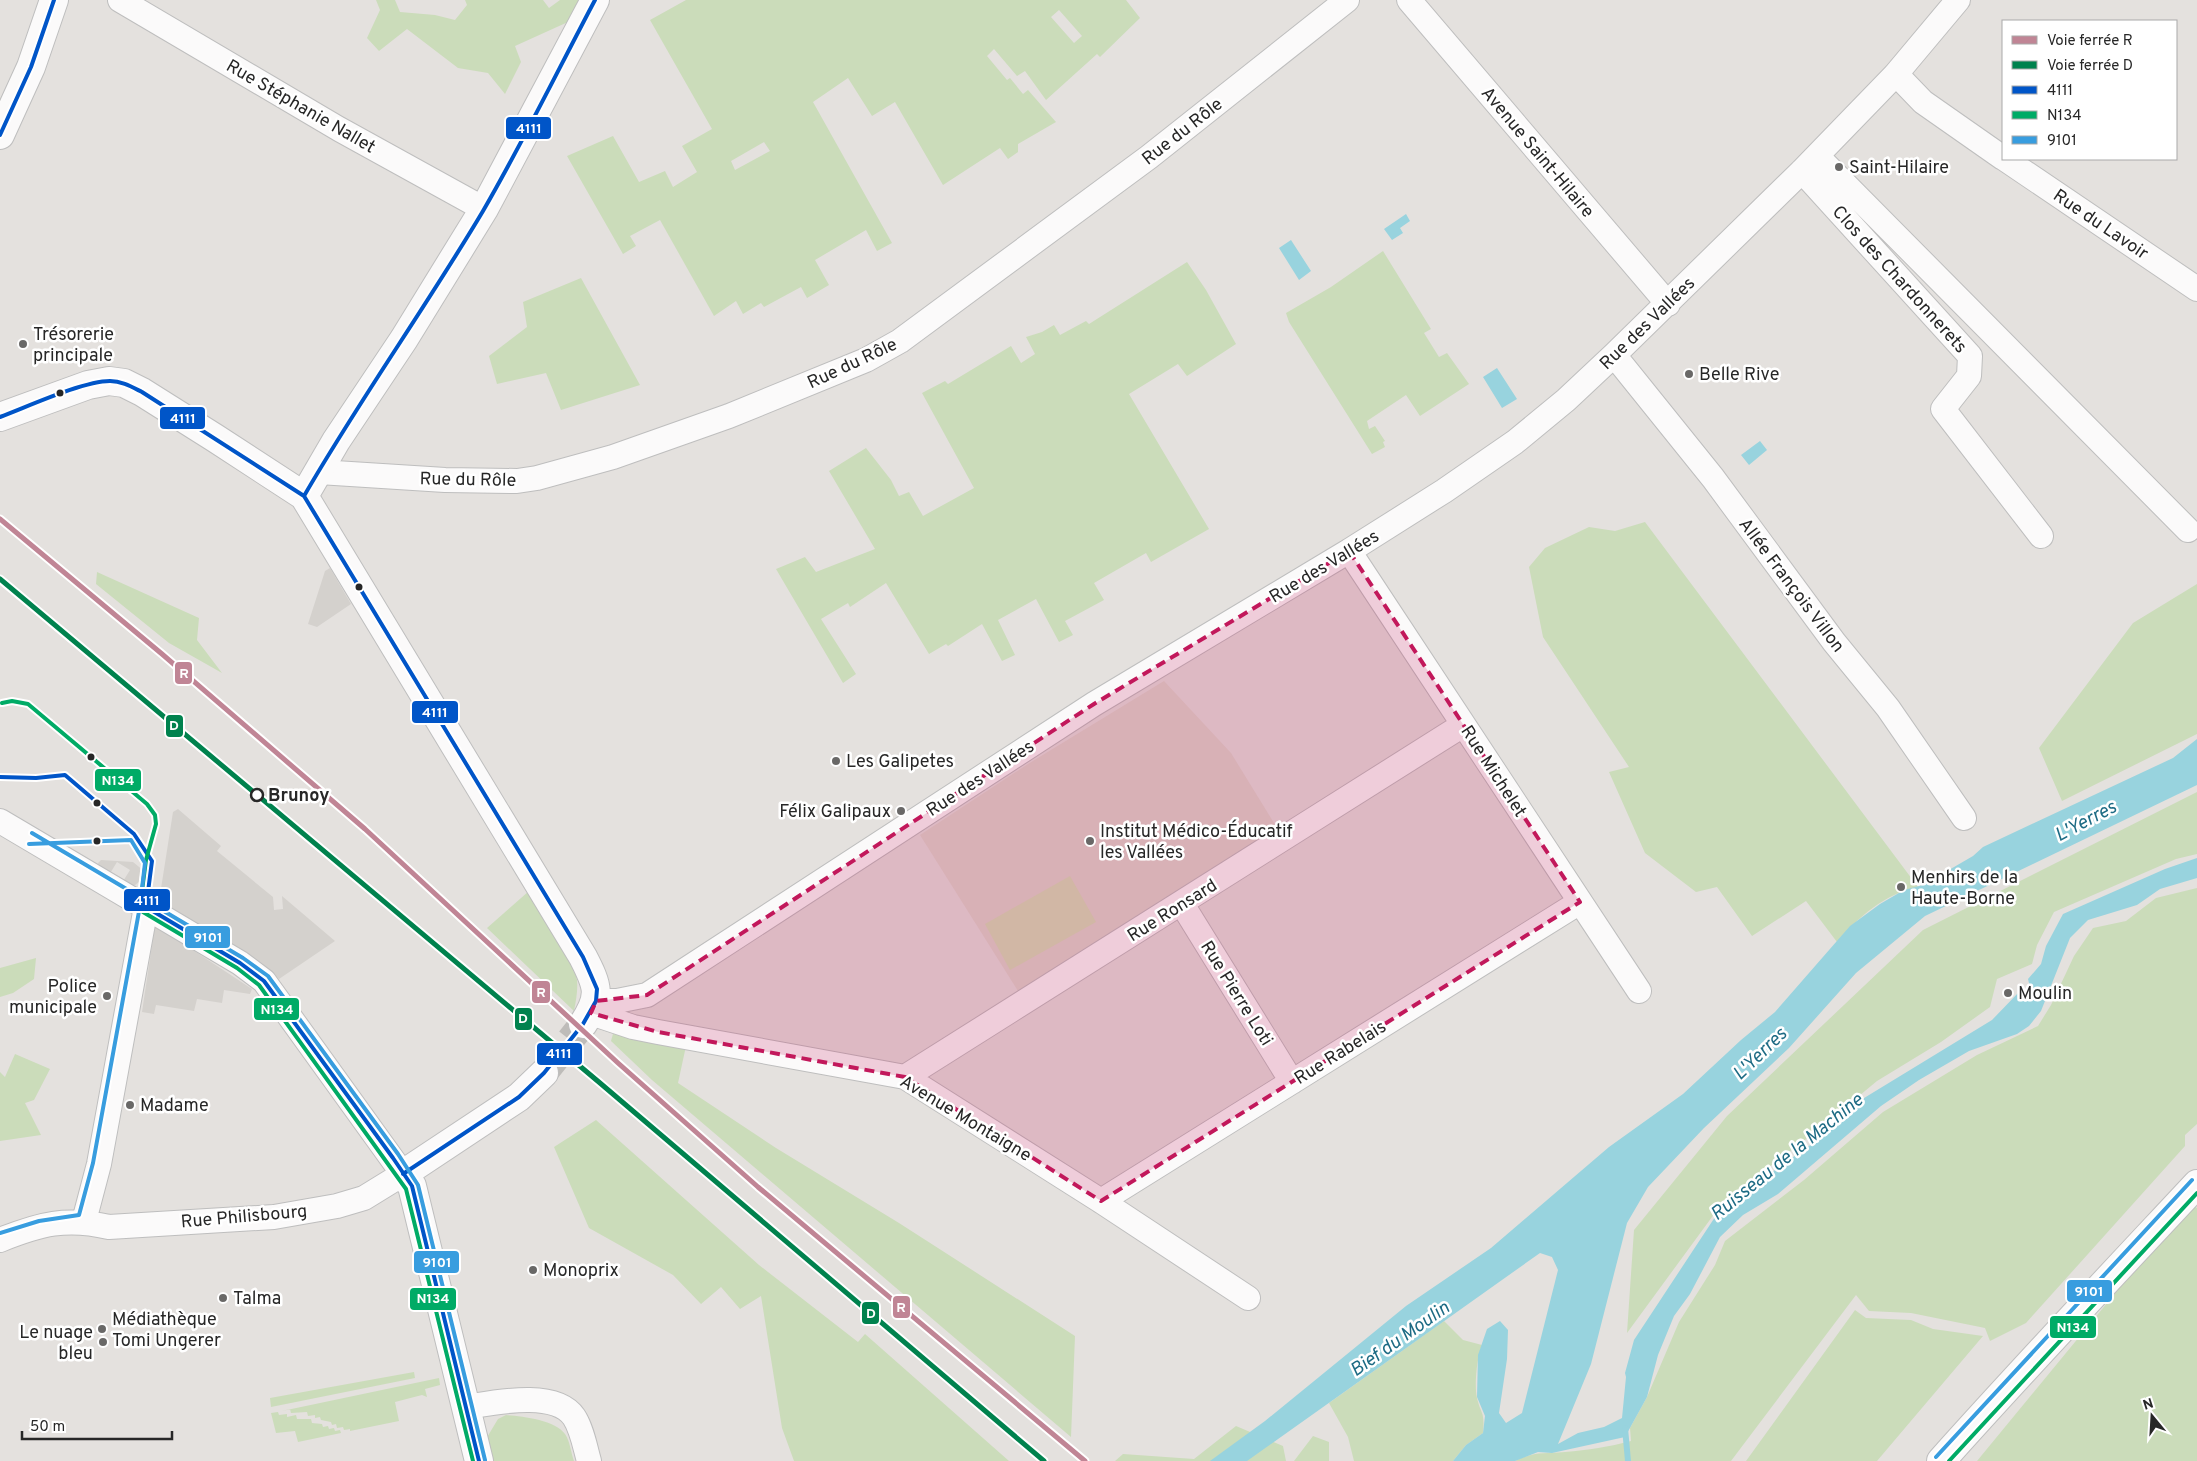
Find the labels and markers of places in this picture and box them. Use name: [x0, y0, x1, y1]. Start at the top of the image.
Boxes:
place label: Saint-Hilaire: [1849, 157, 1949, 180]
marker: Saint-Hilaire: [1833, 161, 1845, 173]
place label: Trésorerie principale: [33, 324, 114, 368]
marker: Trésorerie principale: [17, 338, 29, 350]
place label: Belle Rive: [1699, 364, 1779, 387]
marker: Belle Rive: [1683, 368, 1695, 380]
unlabelled marker: [55, 388, 65, 398]
unlabelled marker: [354, 582, 364, 592]
place label: Les Galipetes: [846, 751, 954, 774]
unlabelled marker: [86, 752, 96, 762]
marker: Les Galipetes: [830, 755, 842, 767]
place label: Brunoy: [268, 785, 330, 808]
marker: Brunoy: [250, 788, 264, 802]
unlabelled marker: [92, 798, 102, 808]
place label: Félix Galipaux: [779, 801, 891, 824]
marker: Félix Galipaux: [895, 805, 907, 817]
place label: Institut Médico-Éducatif les Vallées: [1100, 819, 1293, 865]
marker: Institut Médico-Éducatif les Vallées: [1084, 835, 1096, 847]
unlabelled marker: [92, 836, 102, 846]
place label: Menhirs de la Haute-Borne: [1911, 867, 2018, 911]
marker: Menhirs de la Haute-Borne: [1895, 881, 1907, 893]
place label: Police municipale: [9, 976, 97, 1020]
place label: Moulin: [2018, 983, 2072, 1006]
marker: Moulin: [2002, 987, 2014, 999]
marker: Police municipale: [101, 990, 113, 1002]
place label: Madame: [140, 1095, 209, 1118]
marker: Madame: [124, 1099, 136, 1111]
place label: Monoprix: [543, 1260, 619, 1283]
marker: Monoprix: [527, 1264, 539, 1276]
place label: Talma: [233, 1288, 281, 1311]
marker: Talma: [217, 1292, 229, 1304]
place label: Médiathèque Tomi Ungerer: [112, 1309, 221, 1353]
place label: Le nuage bleu: [19, 1322, 93, 1366]
marker: Médiathèque Tomi Ungerer: [96, 1323, 108, 1335]
marker: Le nuage bleu: [97, 1336, 109, 1348]

